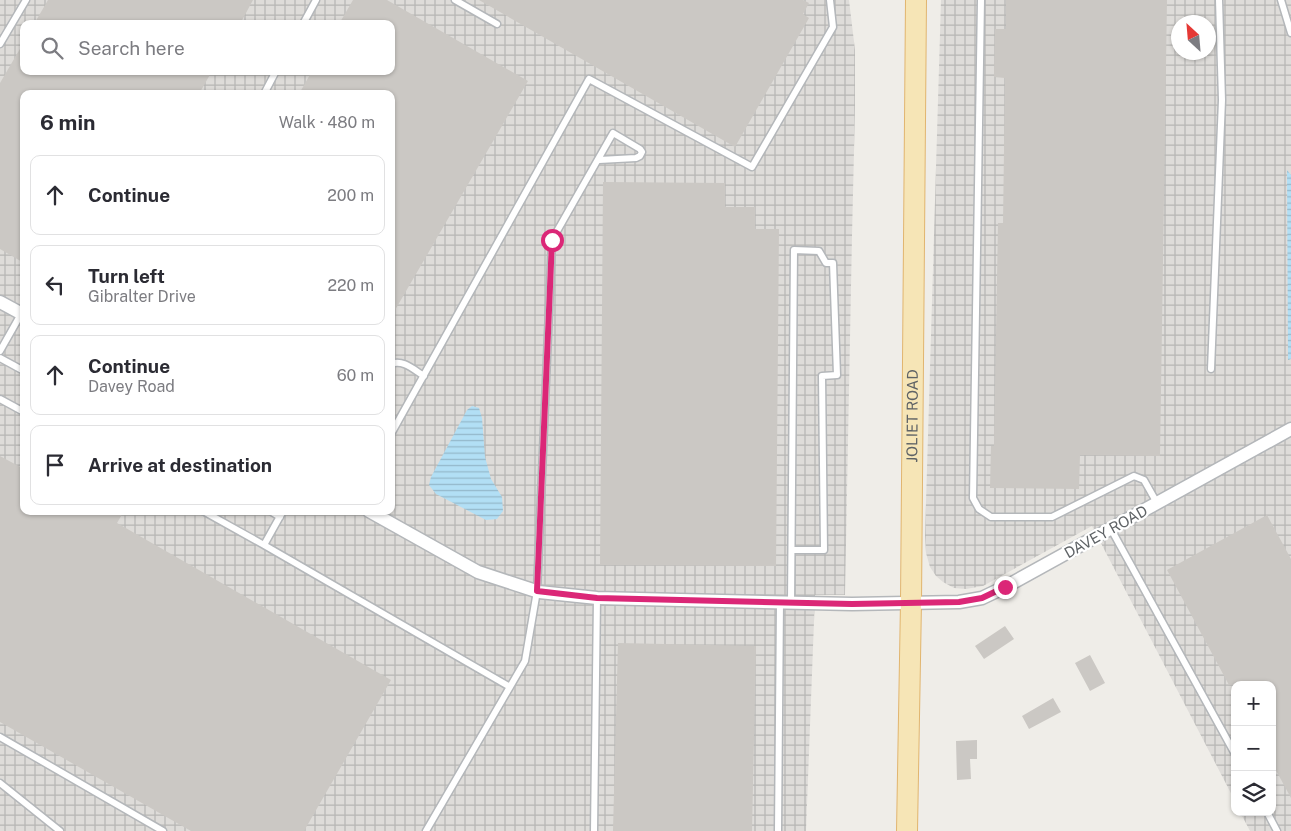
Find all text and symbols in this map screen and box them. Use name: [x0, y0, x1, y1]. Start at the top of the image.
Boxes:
north arrow: [1171, 15, 1216, 60]
search box: [20, 20, 395, 75]
icon: search: [38, 34, 66, 62]
text: Search here: [78, 37, 185, 59]
text: 6 min: [40, 110, 96, 135]
text: Walk · 480 m: [279, 113, 375, 132]
icon: ahead: [41, 181, 69, 209]
text: Continue: [88, 184, 170, 206]
text: 200 m: [327, 186, 374, 205]
route start: [541, 229, 564, 252]
text: Turn left: [88, 265, 165, 287]
icon: left: [41, 271, 69, 299]
text: 220 m: [327, 276, 374, 295]
text: Gibralter Drive: [88, 287, 196, 306]
text: Continue: [88, 355, 170, 377]
icon: ahead: [41, 361, 69, 389]
text: 60 m: [337, 366, 374, 385]
street label: JOLIET ROAD: [903, 369, 921, 463]
text: Davey Road: [88, 377, 175, 396]
icon: arrive: [41, 451, 69, 479]
text: Arrive at destination: [88, 454, 272, 476]
street label: DAVEY ROAD: [1061, 502, 1150, 561]
route end: [994, 576, 1017, 599]
map controls: [1231, 681, 1276, 816]
button: +: [1231, 681, 1276, 726]
button: −: [1231, 726, 1276, 771]
button: layers: [1231, 771, 1276, 816]

